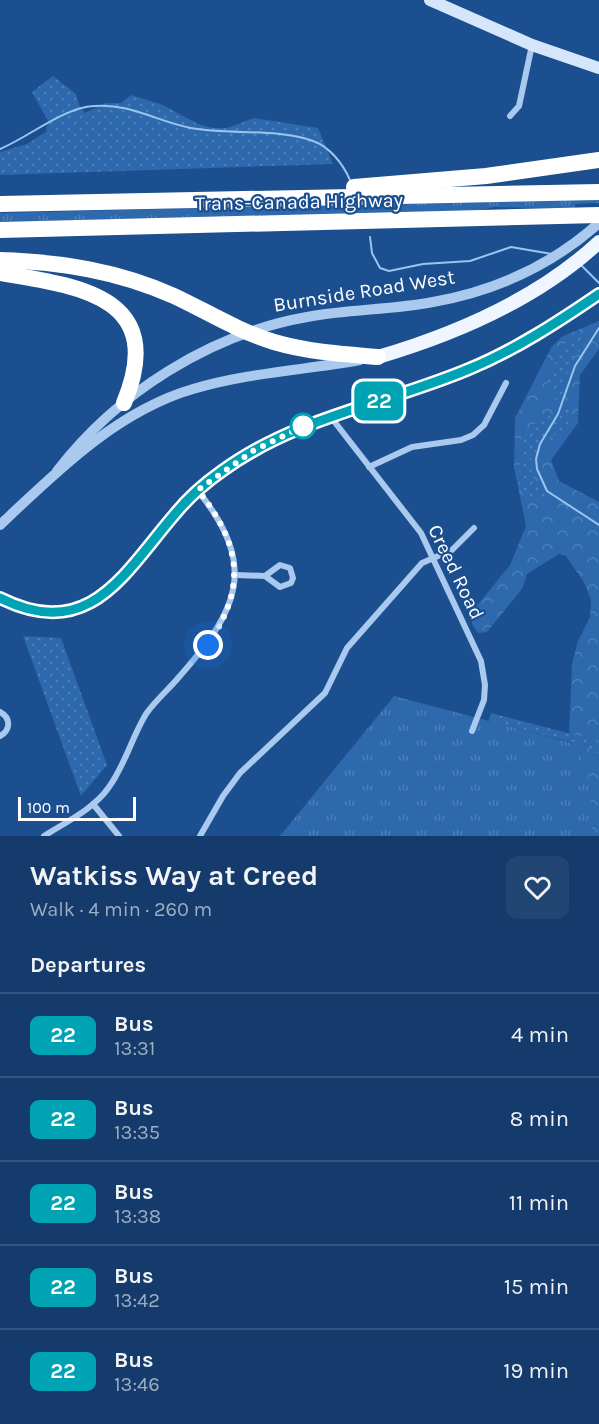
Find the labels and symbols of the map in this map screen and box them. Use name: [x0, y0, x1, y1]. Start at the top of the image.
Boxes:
street label: Trans-Canada Highway: [195, 189, 403, 215]
street label: Burnside Road West: [272, 265, 457, 317]
line badge: 22: [352, 382, 406, 420]
unlabelled marker: [290, 413, 316, 439]
street label: Creed Road: [423, 521, 489, 623]
your location: [193, 630, 223, 660]
scale bar: [18, 794, 136, 822]

